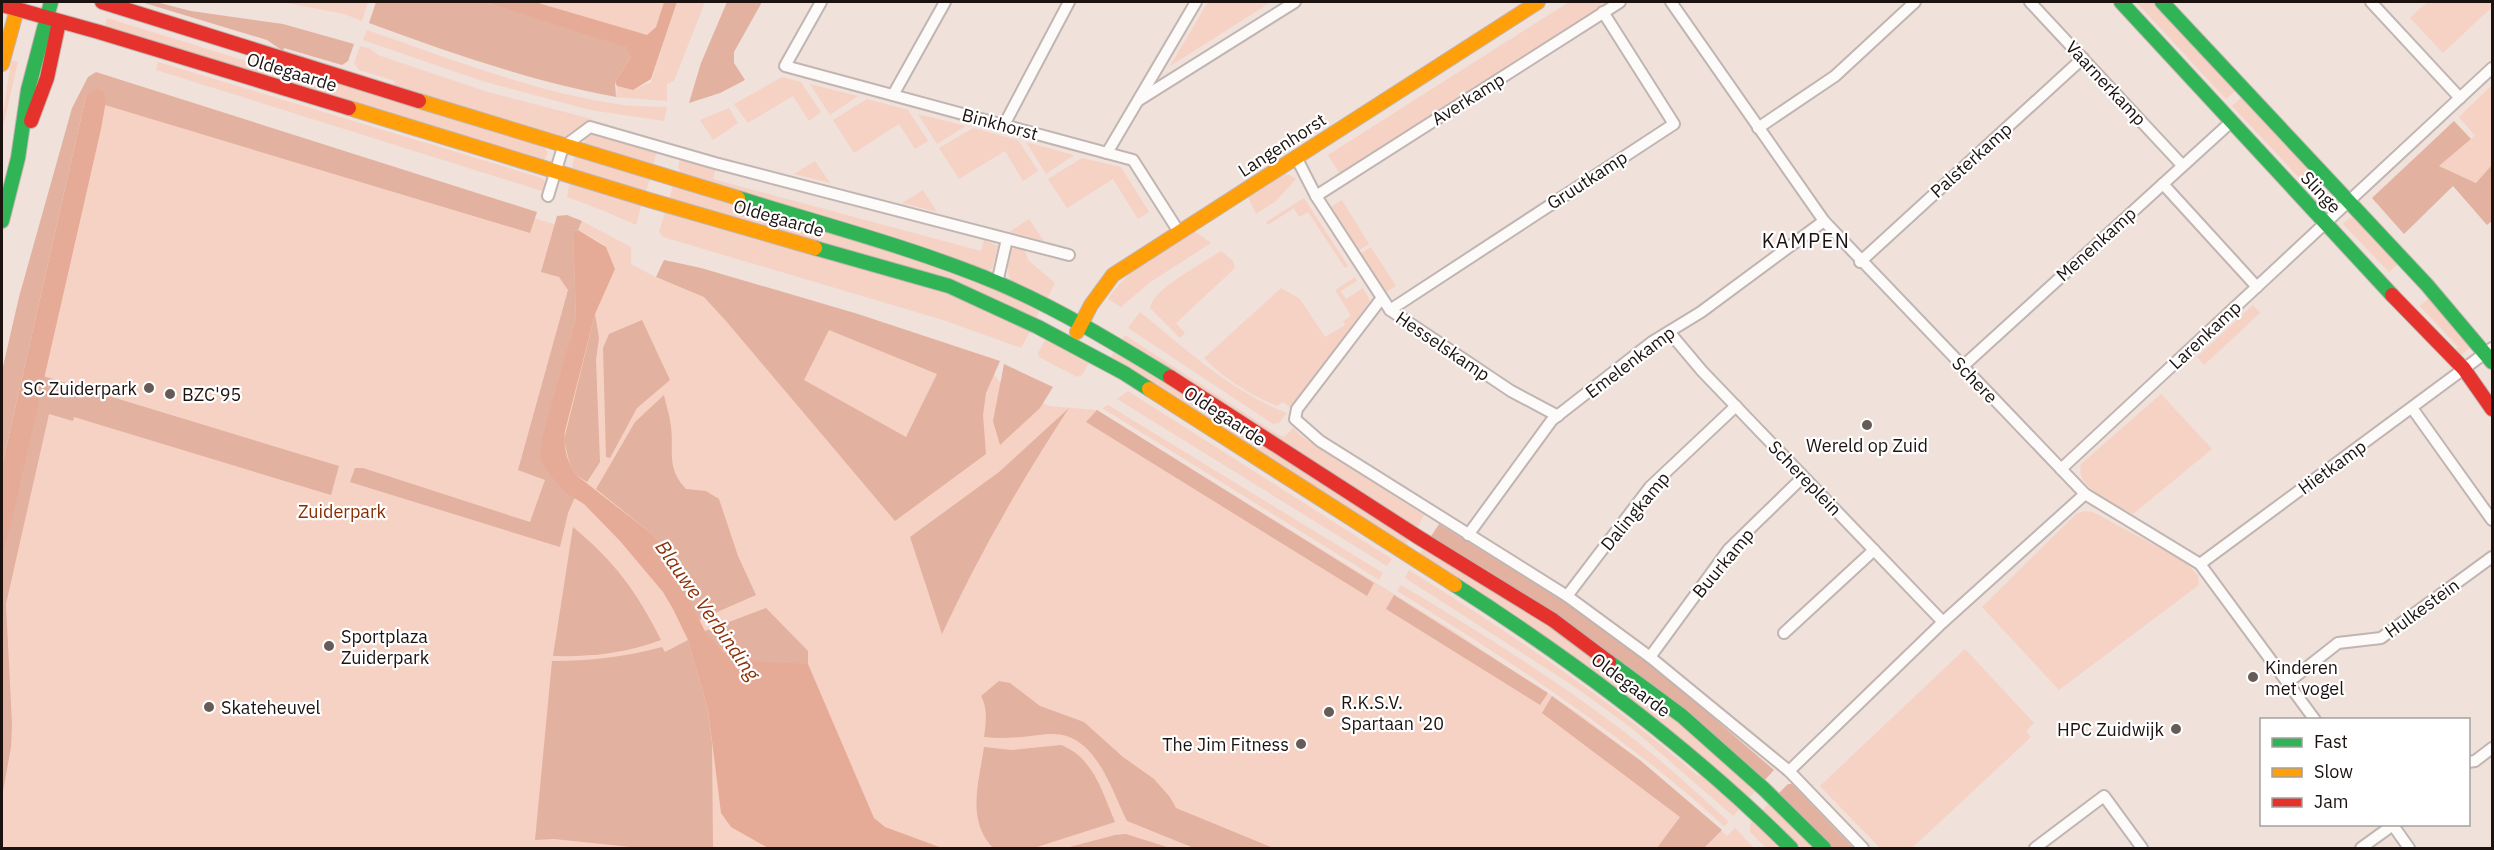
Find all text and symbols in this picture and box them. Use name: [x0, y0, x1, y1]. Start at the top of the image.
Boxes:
street label: Vaarnerkamp: [2061, 36, 2151, 130]
street label: Oldegaarde: [244, 47, 340, 97]
street label: Averkamp: [1427, 68, 1509, 130]
street label: Binkhorst: [959, 103, 1041, 145]
street label: Langenhorst: [1234, 108, 1330, 182]
street label: Palsterkamp: [1925, 117, 2017, 203]
street label: Gruutkamp: [1543, 146, 1631, 214]
street label: Slinge: [2296, 166, 2346, 218]
street label: Oldegaarde: [731, 194, 827, 242]
street label: Menenkamp: [2051, 202, 2141, 286]
district label: KAMPEN: [1762, 227, 1850, 254]
street label: Larenkamp: [2164, 296, 2246, 374]
street label: Hesselskamp: [1391, 306, 1495, 386]
street label: Emelenkamp: [1581, 321, 1679, 403]
street label: Schere: [1947, 352, 2003, 408]
place label: SC Zuiderpark: [23, 377, 138, 400]
marker: SC Zuiderpark: [142, 381, 156, 395]
street label: Oldegaarde: [1180, 381, 1271, 451]
place label: BZC'95: [182, 383, 241, 406]
marker: BZC'95: [163, 387, 177, 401]
marker: Wereld op Zuid: [1860, 418, 1874, 432]
place label: Wereld op Zuid: [1806, 434, 1928, 457]
street label: Schereplein: [1763, 435, 1847, 521]
street label: Hietkamp: [2293, 435, 2371, 499]
street label: Dalingkamp: [1595, 467, 1675, 555]
park label: Zuiderpark: [298, 500, 387, 523]
street label: Buurkamp: [1687, 523, 1759, 603]
water label: Blauwe Verbinding: [650, 535, 767, 686]
street label: Hulkestein: [2380, 573, 2464, 643]
place label: Sportplaza Zuiderpark: [341, 625, 430, 669]
marker: Sportplaza Zuiderpark: [322, 639, 336, 653]
street label: Oldegaarde: [1587, 648, 1675, 722]
place label: Kinderen met vogel: [2265, 656, 2344, 700]
marker: Kinderen met vogel: [2246, 670, 2260, 684]
place label: R.K.S.V. Spartaan '20: [1341, 691, 1444, 735]
place label: Skateheuvel: [221, 696, 321, 719]
marker: Skateheuvel: [202, 700, 216, 714]
marker: R.K.S.V. Spartaan '20: [1322, 705, 1336, 719]
place label: HPC Zuidwijk: [2057, 718, 2165, 741]
legend: [2260, 718, 2470, 826]
marker: HPC Zuidwijk: [2169, 722, 2183, 736]
text: Fast: [2314, 730, 2348, 753]
place label: The Jim Fitness: [1162, 733, 1289, 756]
marker: The Jim Fitness: [1294, 737, 1308, 751]
text: Slow: [2314, 760, 2353, 783]
text: Jam: [2314, 790, 2349, 813]

